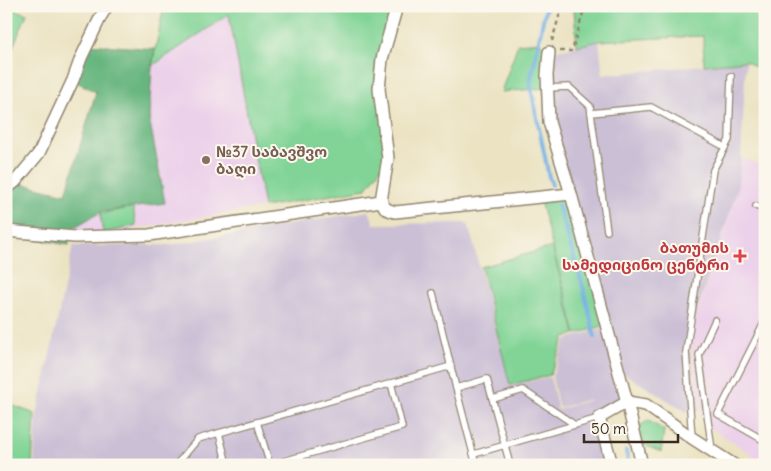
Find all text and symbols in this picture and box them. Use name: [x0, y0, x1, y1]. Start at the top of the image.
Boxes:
place label: №37 საბავშვო ბაღი: [216, 142, 327, 178]
marker: №37 საბავშვო ბაღი: [200, 154, 212, 166]
place label: ბათუმის სამედიცინო ცენტრი: [562, 238, 729, 274]
marker: ბათუმის სამედიცინო ცენტრი: [733, 249, 747, 263]
scale bar: [584, 411, 677, 443]
text: 50 m: [591, 419, 626, 438]

